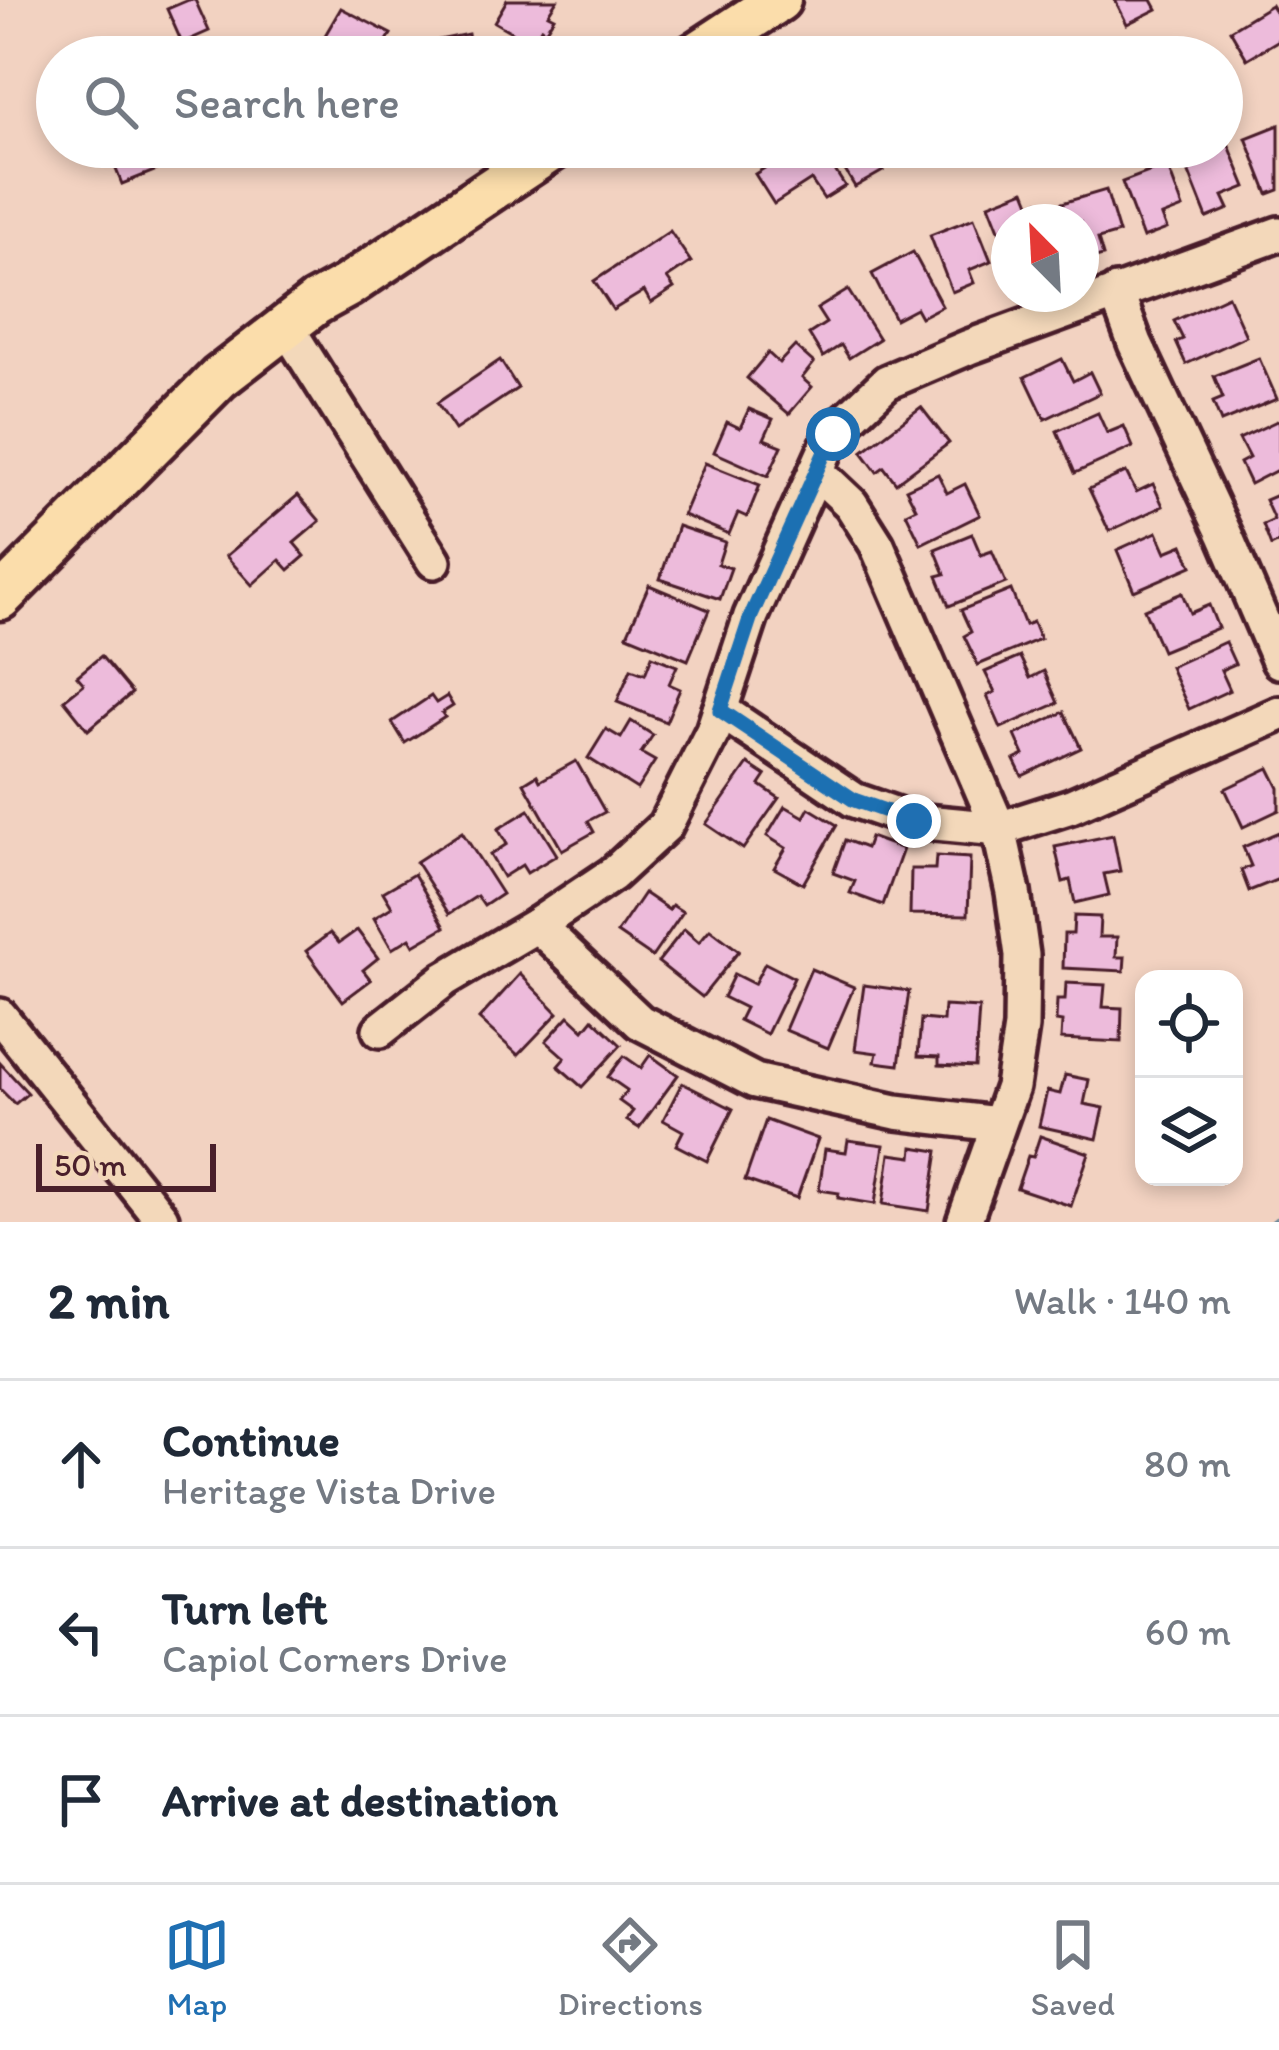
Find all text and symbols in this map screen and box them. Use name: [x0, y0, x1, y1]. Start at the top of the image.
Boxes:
search box: [36, 36, 1243, 168]
icon: search: [78, 69, 144, 135]
text: Search here: [174, 75, 400, 129]
north arrow: [991, 204, 1099, 312]
route start: [806, 407, 860, 461]
route end: [887, 794, 941, 848]
map controls: [1135, 970, 1243, 1186]
button: locate: [1135, 970, 1243, 1078]
button: layers: [1135, 1078, 1243, 1186]
scale bar: [36, 1138, 216, 1191]
text: 50 m: [54, 1145, 127, 1184]
text: 2 min: [48, 1270, 169, 1331]
text: Walk · 140 m: [1014, 1277, 1231, 1324]
text: Continue: [162, 1413, 340, 1467]
icon: ahead: [48, 1431, 114, 1497]
text: 80 m: [1144, 1440, 1231, 1487]
text: Heritage Vista Drive: [162, 1467, 496, 1514]
text: Turn left: [162, 1581, 328, 1635]
icon: left: [48, 1599, 114, 1665]
text: 60 m: [1145, 1608, 1231, 1655]
text: Capiol Corners Drive: [162, 1635, 508, 1682]
icon: arrive: [48, 1767, 114, 1833]
text: Arrive at destination: [162, 1773, 558, 1827]
tab: Map: [164, 1912, 230, 2023]
tab: Directions: [558, 1912, 703, 2023]
tab: Saved: [1031, 1912, 1115, 2023]

